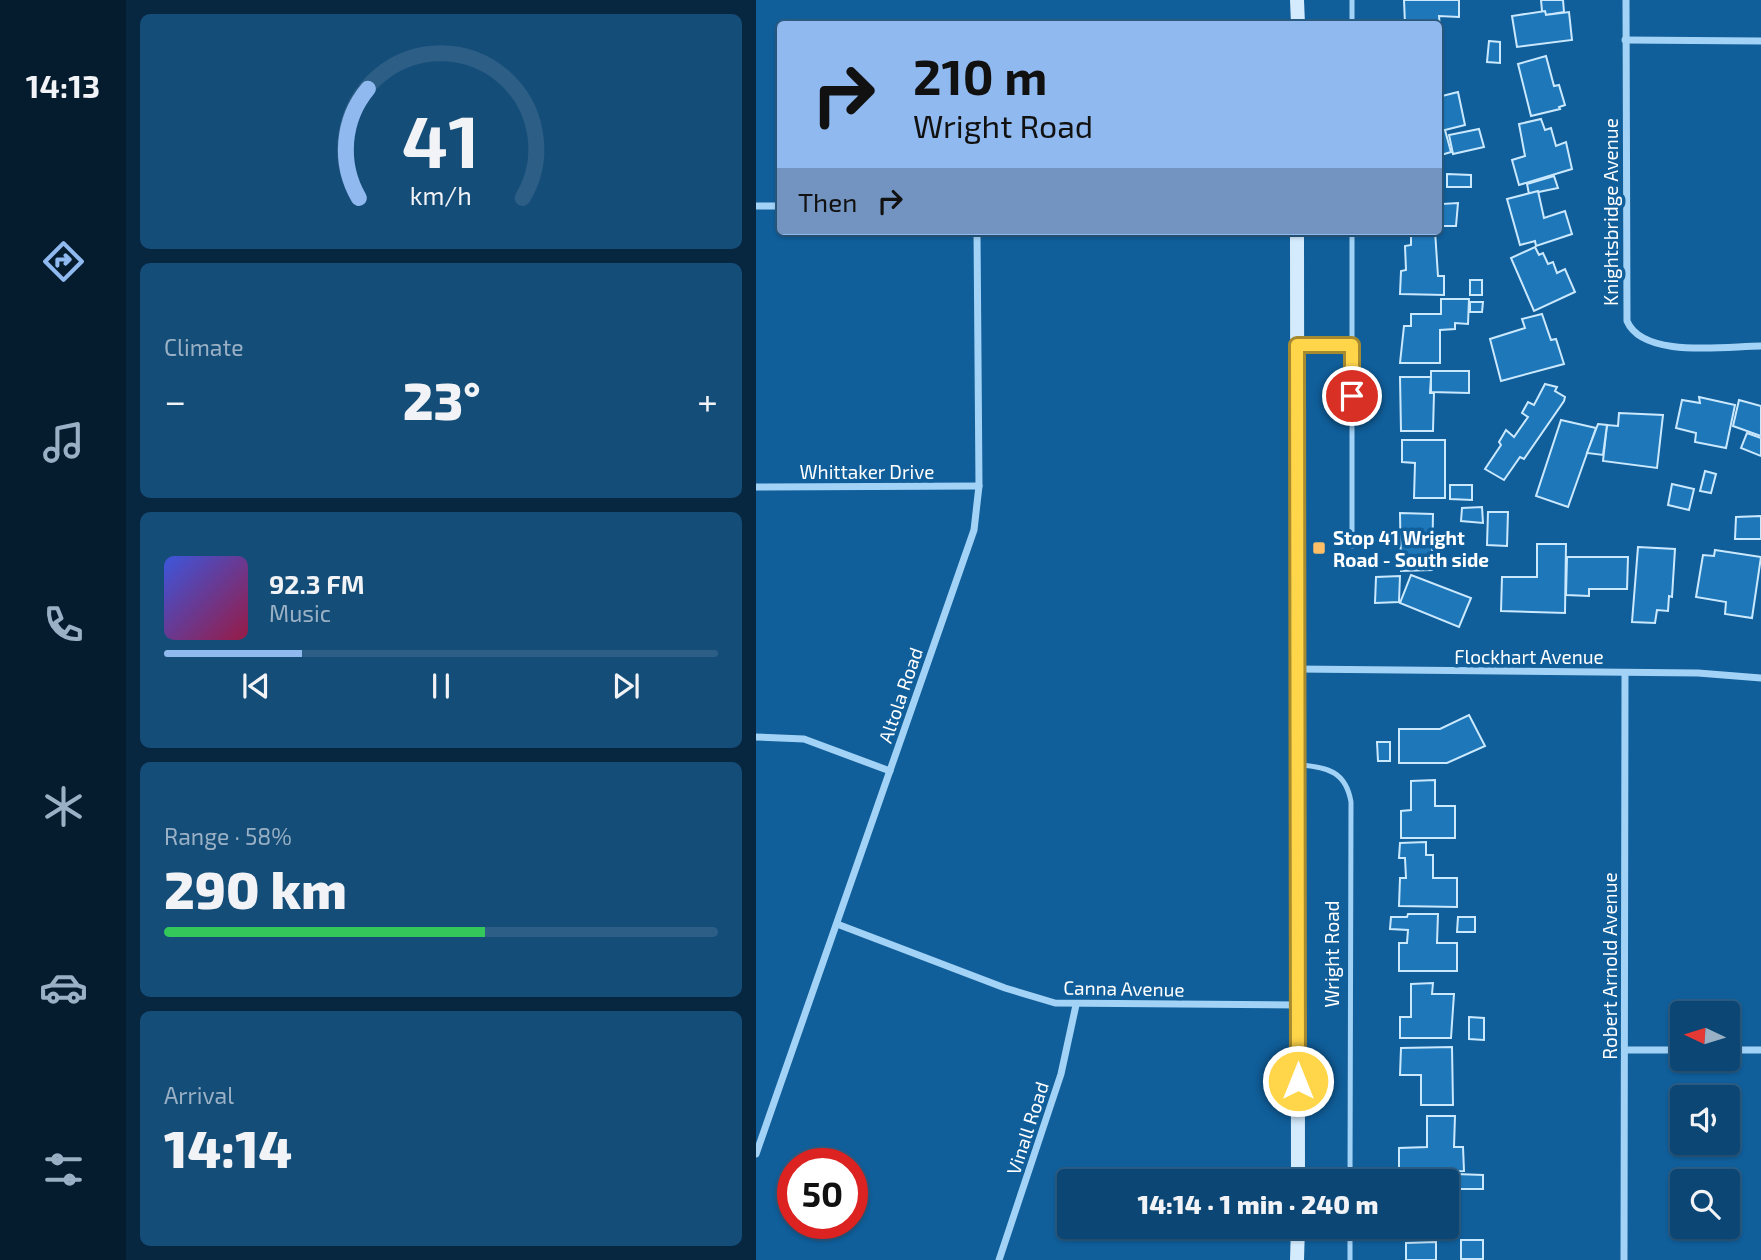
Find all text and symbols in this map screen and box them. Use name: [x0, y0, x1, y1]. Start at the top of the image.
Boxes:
text: 210 m: [913, 46, 1047, 105]
icon: right: [798, 49, 889, 140]
text: 14:13: [26, 66, 100, 104]
text: 41: [402, 95, 480, 183]
text: Wright Road: [913, 106, 1093, 144]
street label: Knightsbridge Avenue: [1599, 118, 1622, 306]
text: km/h: [410, 179, 472, 209]
icon: right: [871, 182, 909, 220]
text: Then: [798, 186, 857, 217]
icon: directions: [39, 237, 88, 286]
text: Climate: [164, 333, 244, 361]
pin: [1322, 366, 1382, 426]
text: 23°: [403, 368, 481, 430]
text: −: [164, 377, 186, 423]
text: +: [697, 377, 718, 423]
icon: arrive: [1333, 377, 1371, 415]
icon: music: [39, 418, 88, 467]
street label: Whittaker Drive: [800, 460, 934, 483]
place label: Stop 41 Wright Road - South side: [1333, 526, 1489, 571]
marker: Stop 41 Wright Road - South side: [1311, 540, 1327, 556]
text: 92.3 FM: [269, 568, 364, 599]
text: Music: [269, 599, 331, 627]
icon: phone: [39, 600, 88, 649]
street label: Altola Road: [873, 644, 927, 746]
street label: Flockhart Avenue: [1454, 645, 1604, 668]
icon: previous: [237, 667, 275, 705]
icon: pause: [422, 667, 460, 705]
icon: next: [607, 667, 645, 705]
icon: climate: [39, 782, 88, 831]
text: Range · 58%: [164, 822, 292, 850]
text: 290 km: [164, 857, 347, 919]
street label: Robert Arnold Avenue: [1598, 872, 1621, 1060]
street label: Wright Road: [1320, 901, 1343, 1007]
icon: car: [39, 963, 88, 1012]
street label: Canna Avenue: [1063, 975, 1185, 1001]
north arrow: [1670, 1001, 1740, 1071]
map controls: [1670, 1001, 1740, 1239]
position arrow: [1261, 1044, 1335, 1118]
street label: Vinall Road: [1001, 1079, 1053, 1177]
text: Arrival: [164, 1081, 234, 1109]
button: sound: [1670, 1085, 1740, 1155]
text: 14:14: [164, 1116, 292, 1178]
icon: filters: [39, 1145, 88, 1194]
speed limit sign: 50: [777, 1148, 868, 1239]
button: search: [1670, 1169, 1740, 1239]
text: 14:14 · 1 min · 240 m: [1138, 1188, 1378, 1219]

